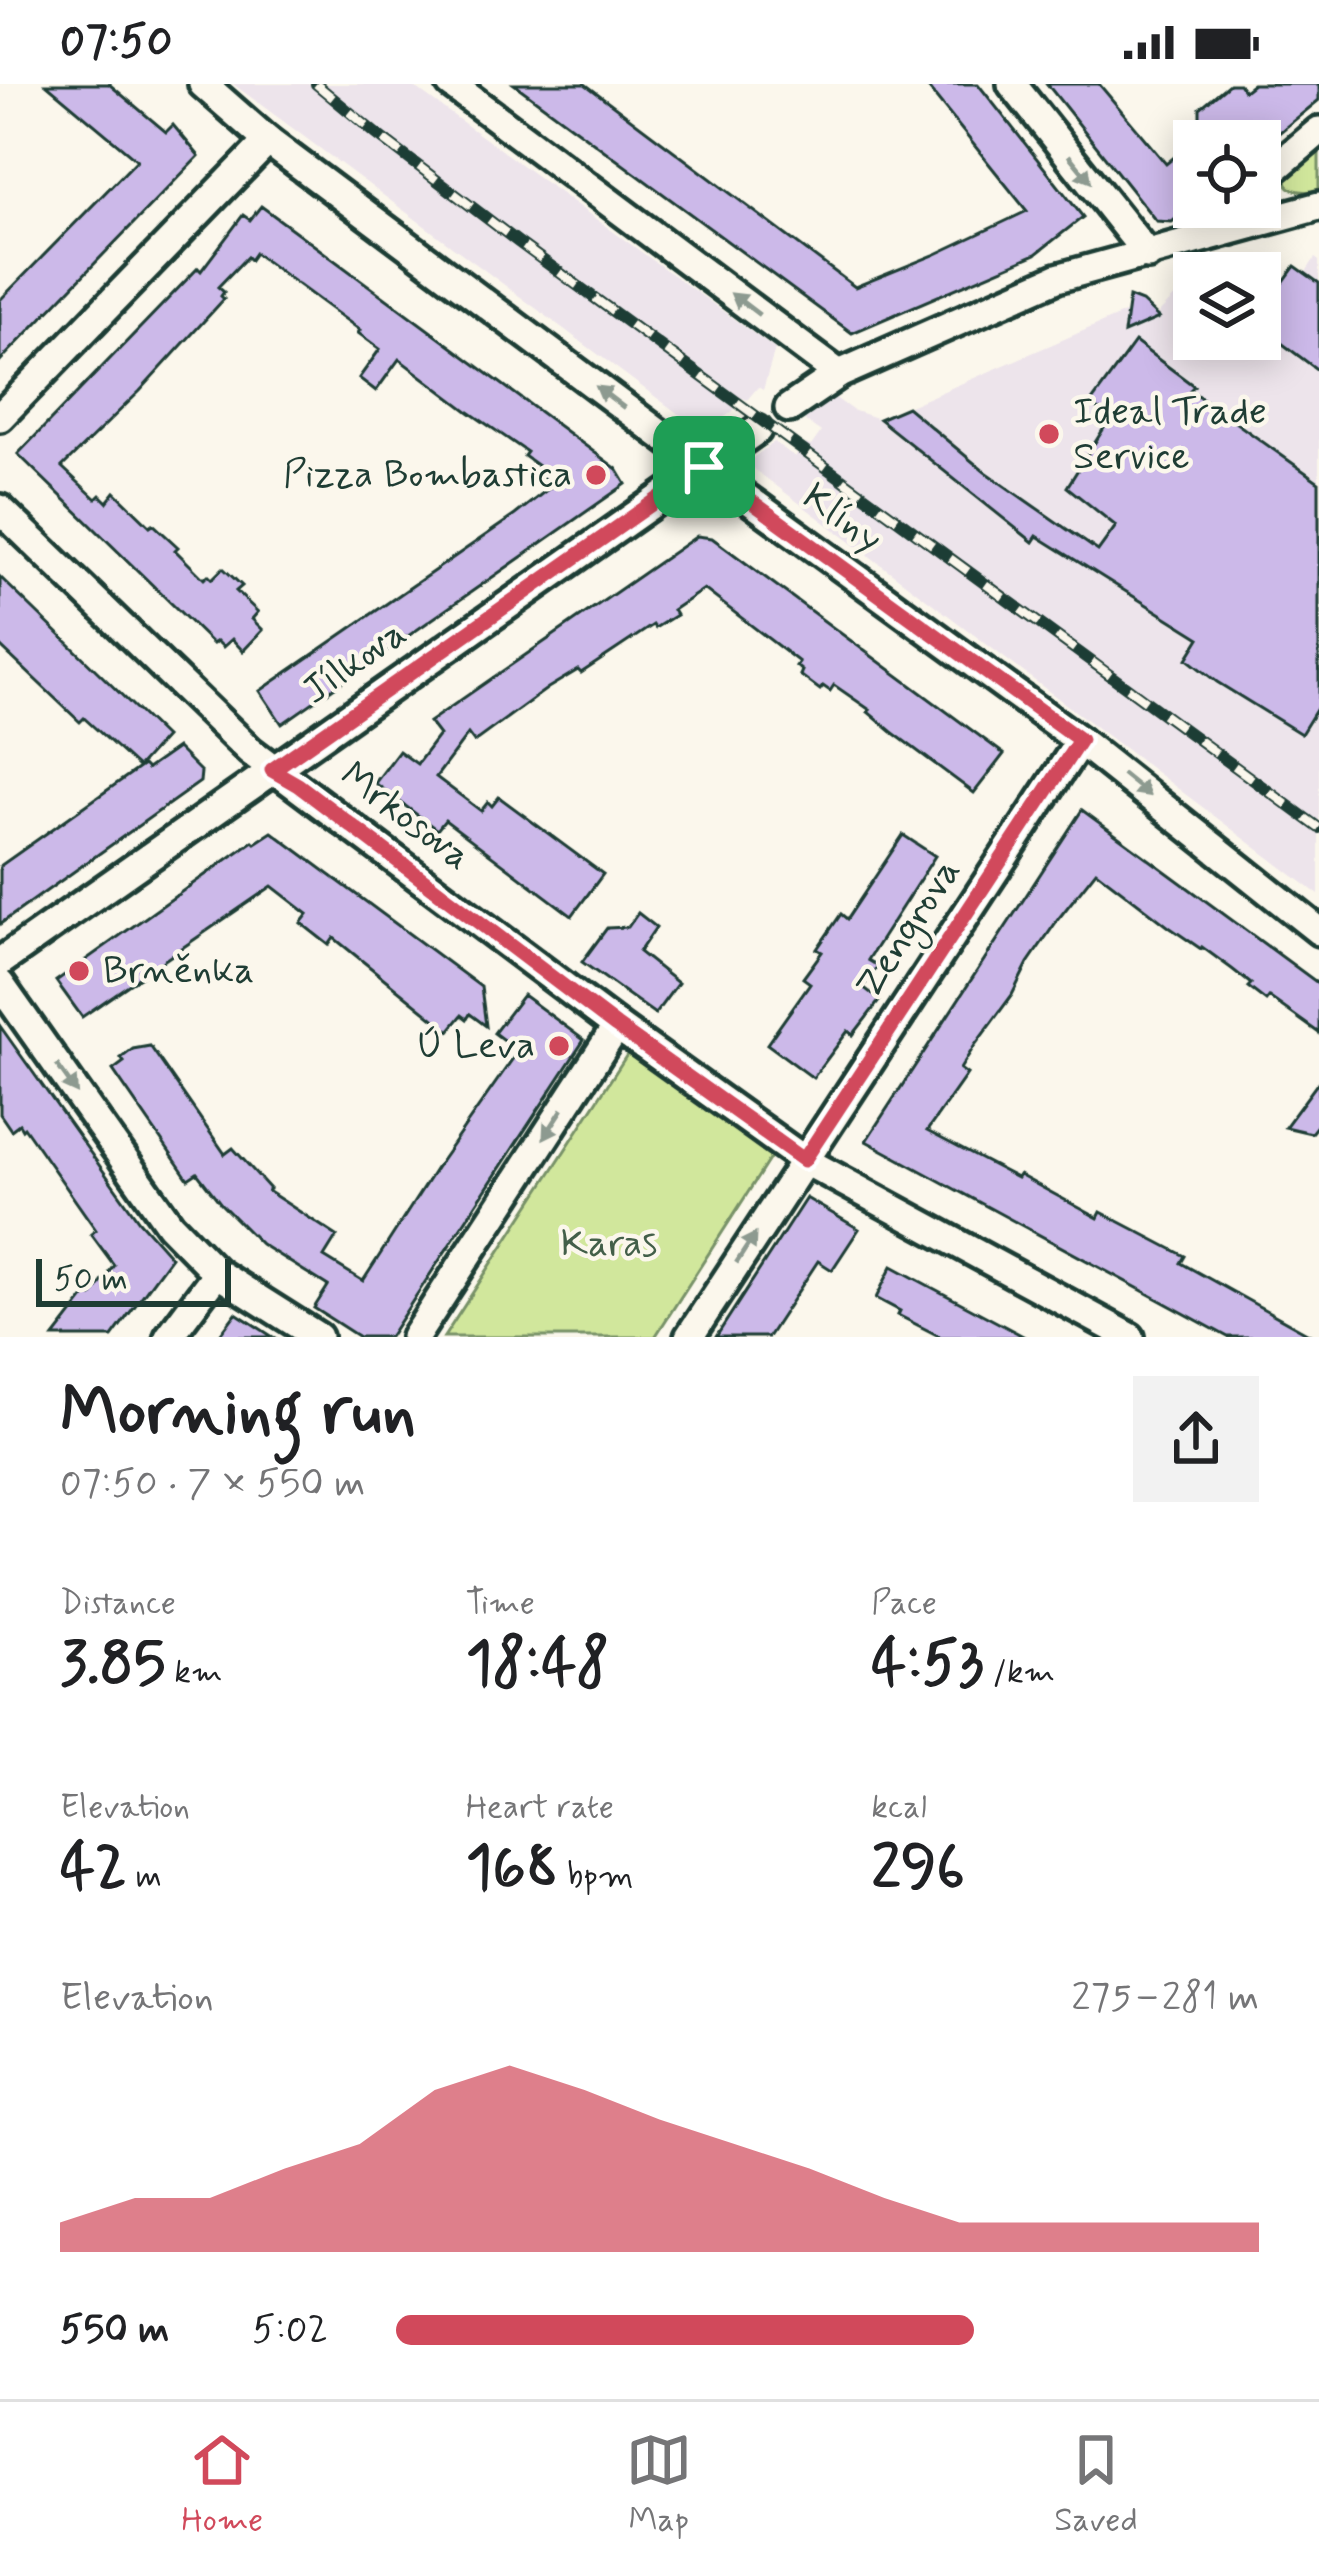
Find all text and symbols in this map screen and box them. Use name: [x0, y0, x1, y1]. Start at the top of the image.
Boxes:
text: 07:50: [60, 13, 173, 72]
map controls: [1173, 120, 1281, 360]
button: locate: [1173, 120, 1281, 228]
one-way arrow: [1067, 154, 1092, 185]
button: layers: [1173, 252, 1281, 360]
one-way arrow: [729, 292, 761, 317]
one-way arrow: [595, 385, 626, 409]
place label: Ideal Trade Service: [1073, 387, 1267, 483]
pin: [653, 416, 755, 518]
marker: Ideal Trade Service: [1036, 421, 1062, 447]
icon: arrive: [671, 434, 737, 500]
place label: Pizza Bombastica: [283, 450, 572, 501]
marker: Pizza Bombastica: [583, 462, 609, 488]
street label: Klíny: [792, 473, 892, 565]
street label: Jílkova: [293, 609, 417, 717]
street label: Mrkosova: [329, 751, 481, 883]
one-way arrow: [1121, 772, 1152, 797]
street label: Zengrova: [845, 849, 976, 1010]
place label: Brněnka: [103, 946, 254, 997]
marker: Brněnka: [66, 958, 92, 984]
place label: Ú Leva: [415, 1021, 535, 1072]
marker: Ú Leva: [546, 1033, 572, 1059]
one-way arrow: [55, 1063, 78, 1095]
one-way arrow: [542, 1108, 564, 1141]
park label: Karas: [561, 1219, 657, 1270]
one-way arrow: [735, 1232, 757, 1265]
scale bar: [36, 1253, 231, 1306]
text: 50 m: [54, 1258, 128, 1302]
text: Morning run: [60, 1371, 416, 1457]
button: share: [1133, 1376, 1259, 1502]
text: 07:50 · 7 × 550 m: [60, 1459, 365, 1510]
text: Distance: [60, 1582, 176, 1626]
text: Time: [466, 1582, 535, 1626]
text: Pace: [871, 1582, 937, 1626]
text: 3.85: [60, 1626, 165, 1705]
text: 18:48: [466, 1626, 609, 1705]
text: 4:53: [871, 1626, 984, 1705]
text: km: [165, 1651, 222, 1695]
text: /km: [984, 1651, 1055, 1695]
text: Elevation: [60, 1786, 190, 1830]
text: Heart rate: [466, 1786, 614, 1830]
text: kcal: [871, 1786, 927, 1830]
text: 42: [60, 1830, 127, 1909]
text: 168: [466, 1830, 558, 1909]
text: 296: [871, 1830, 965, 1909]
text: m: [127, 1855, 162, 1899]
text: bpm: [558, 1855, 633, 1899]
text: Elevation: [60, 1973, 214, 2024]
text: 275–281 m: [1071, 1973, 1259, 2024]
text: 550 m: [60, 2305, 169, 2356]
text: 5:02: [252, 2305, 328, 2356]
tab: Home: [181, 2427, 263, 2543]
tab: Map: [626, 2427, 692, 2543]
tab: Saved: [1054, 2427, 1138, 2543]

